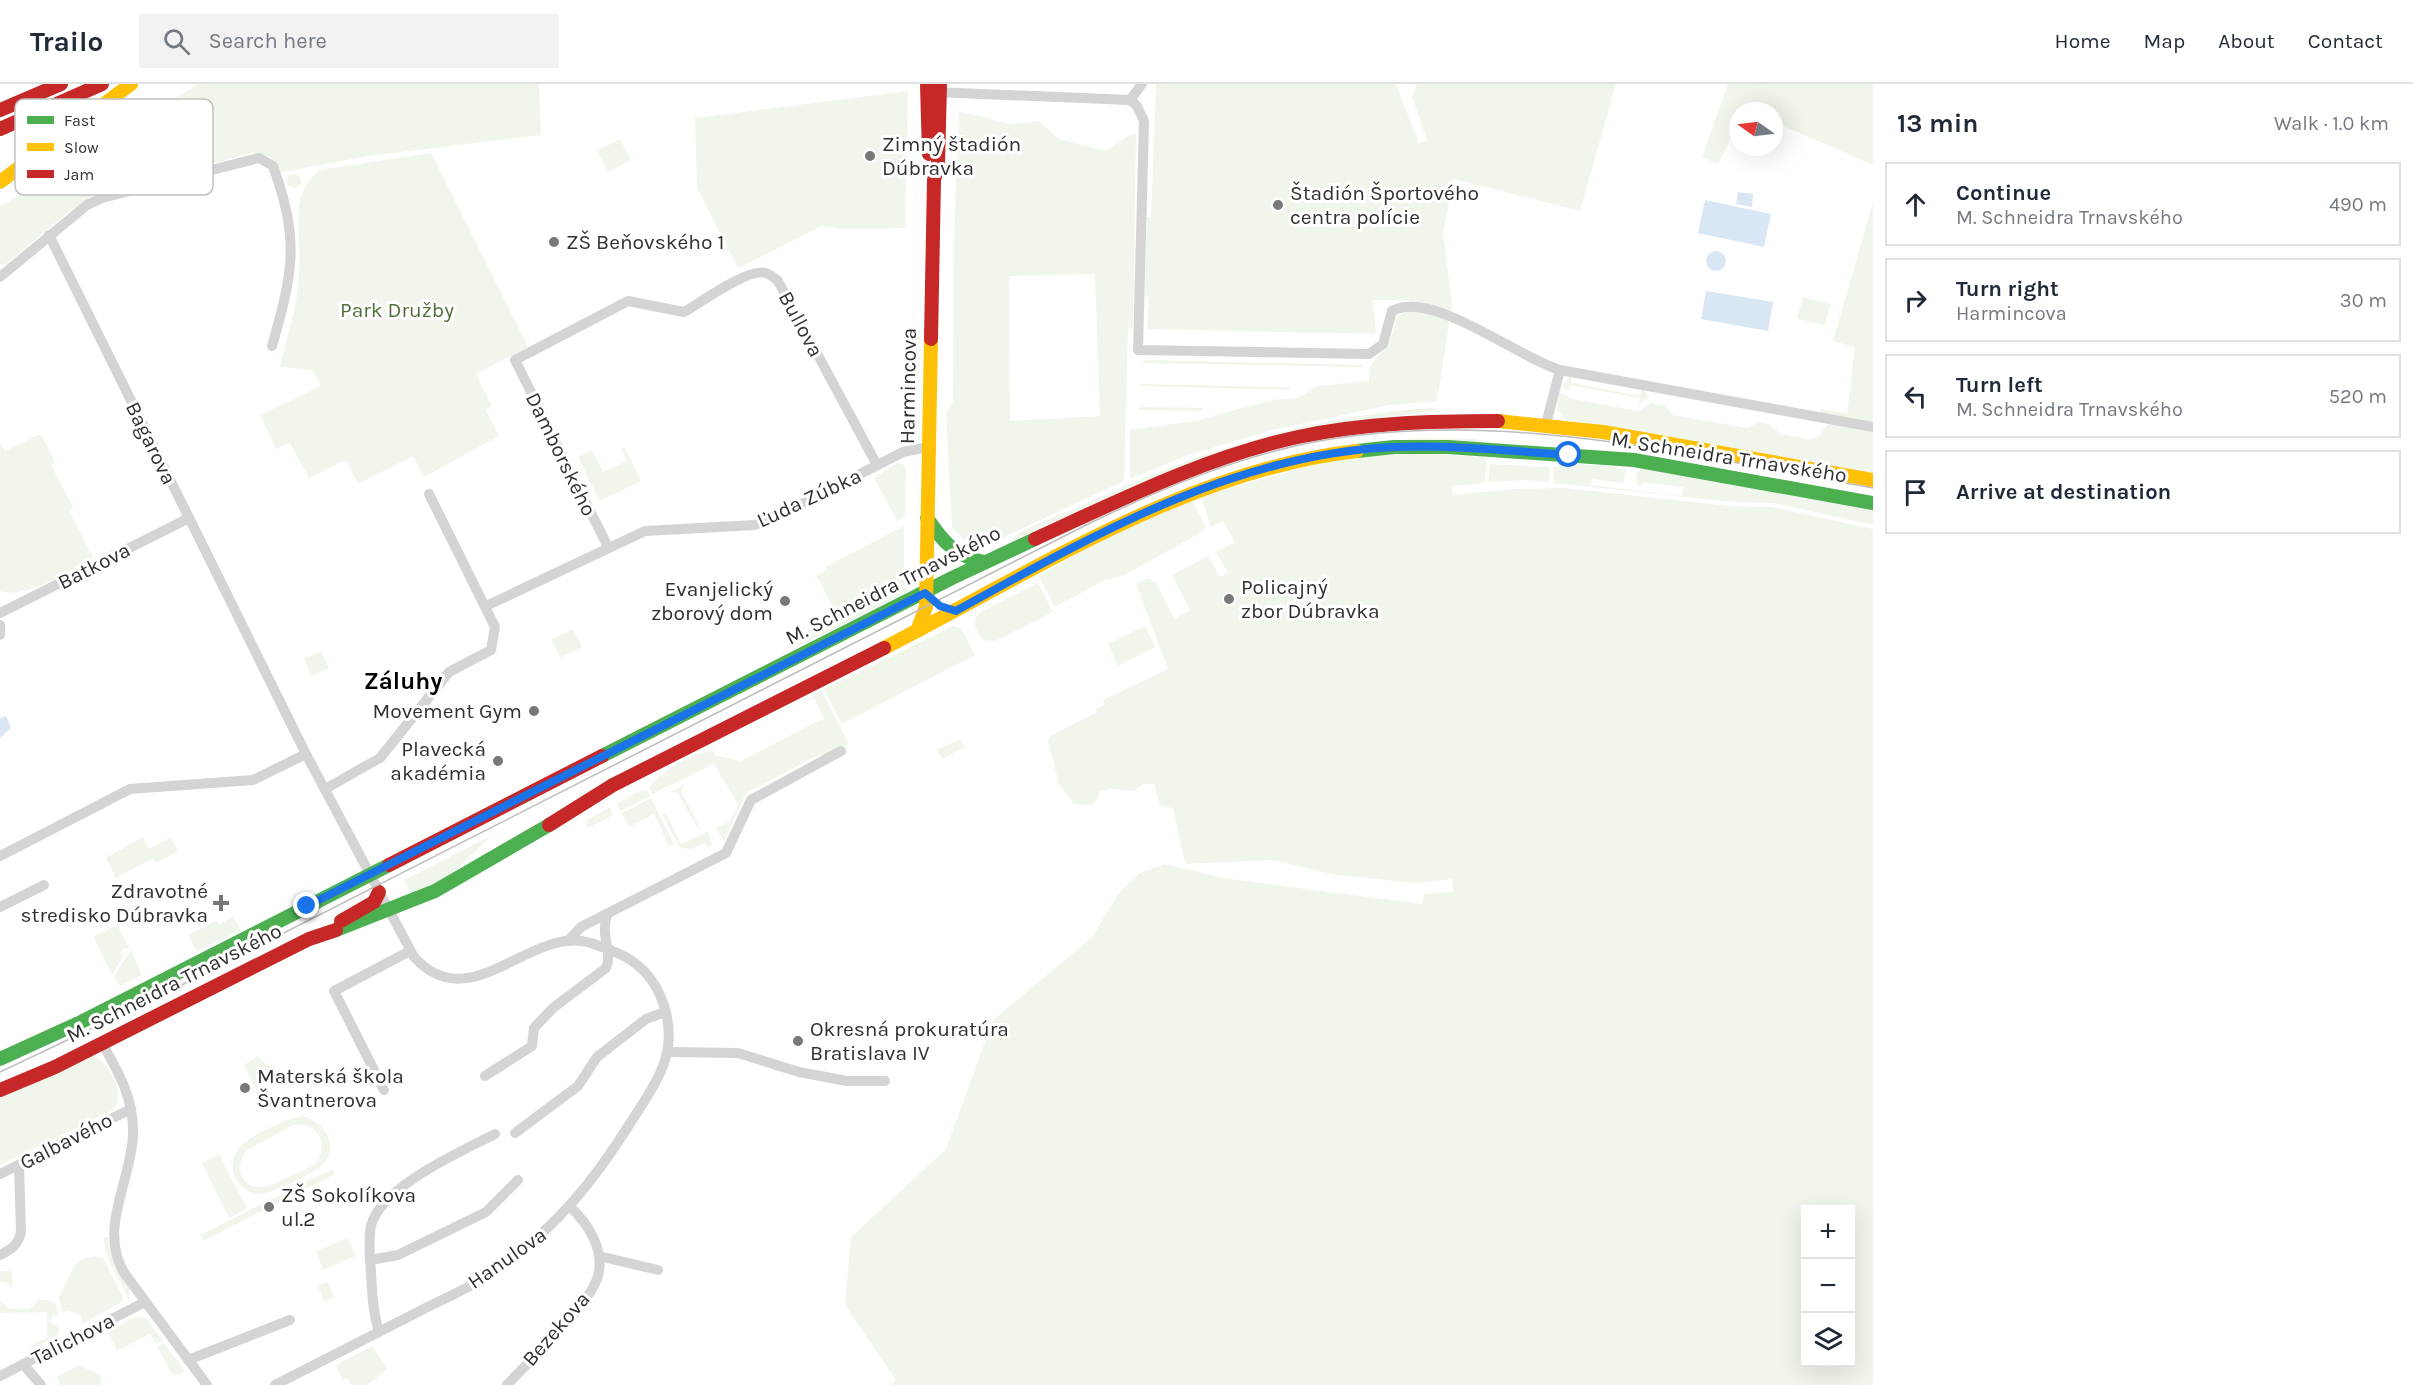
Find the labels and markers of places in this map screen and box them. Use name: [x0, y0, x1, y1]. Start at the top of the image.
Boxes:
place label: Zimný štadión Dúbravka: [882, 132, 1021, 180]
marker: Zimný štadión Dúbravka: [863, 149, 877, 163]
place label: Štadión Športového centra polície: [1290, 181, 1479, 229]
marker: Štadión Športového centra polície: [1271, 198, 1285, 212]
place label: ZŠ Beňovského 1: [566, 230, 724, 254]
marker: ZŠ Beňovského 1: [547, 235, 561, 249]
place label: Policajný zbor Dúbravka: [1241, 575, 1380, 623]
place label: Evanjelický zborový dom: [651, 577, 773, 625]
marker: Policajný zbor Dúbravka: [1222, 592, 1236, 606]
marker: Evanjelický zborový dom: [778, 594, 792, 608]
place label: Movement Gym: [372, 699, 522, 723]
marker: Movement Gym: [527, 704, 541, 718]
place label: Plavecká akadémia: [390, 737, 486, 785]
marker: Plavecká akadémia: [491, 754, 505, 768]
place label: Zdravotné stredisko Dúbravka: [21, 879, 208, 927]
marker: Zdravotné stredisko Dúbravka: [212, 894, 230, 912]
place label: Okresná prokuratúra Bratislava IV: [810, 1017, 1009, 1065]
marker: Okresná prokuratúra Bratislava IV: [791, 1034, 805, 1048]
place label: Materská škola Švantnerova: [257, 1064, 404, 1112]
marker: Materská škola Švantnerova: [238, 1081, 252, 1095]
place label: ZŠ Sokolíkova ul.2: [281, 1183, 416, 1231]
marker: ZŠ Sokolíkova ul.2: [262, 1200, 276, 1214]

